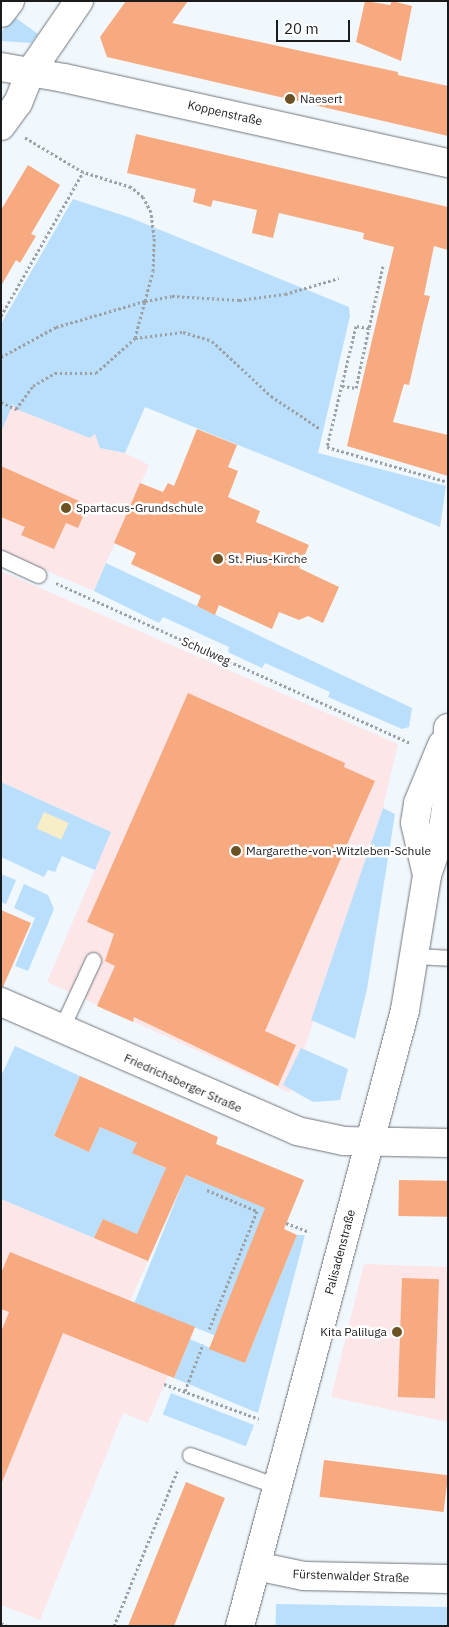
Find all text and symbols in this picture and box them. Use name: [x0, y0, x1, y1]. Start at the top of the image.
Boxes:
scale bar: [279, 10, 353, 42]
text: 20 m: [284, 19, 319, 38]
place label: Naesert: [300, 92, 343, 106]
marker: Naesert: [284, 93, 296, 105]
street label: Koppenstraße: [186, 97, 264, 129]
place label: Spartacus-Grundschule: [76, 501, 204, 515]
marker: Spartacus-Grundschule: [60, 502, 72, 514]
place label: St. Pius-Kirche: [228, 552, 307, 566]
marker: St. Pius-Kirche: [212, 553, 224, 565]
street label: Schulweg: [179, 634, 233, 668]
place label: Margarethe-von-Witzleben-Schule: [246, 844, 431, 858]
marker: Margarethe-von-Witzleben-Schule: [230, 845, 242, 857]
street label: Friedrichsberger Straße: [122, 1050, 244, 1116]
street label: Palisadenstraße: [322, 1208, 358, 1296]
place label: Kita Paliluga: [320, 1325, 387, 1339]
marker: Kita Paliluga: [391, 1326, 403, 1338]
street label: Fürstenwalder Straße: [292, 1567, 410, 1585]

